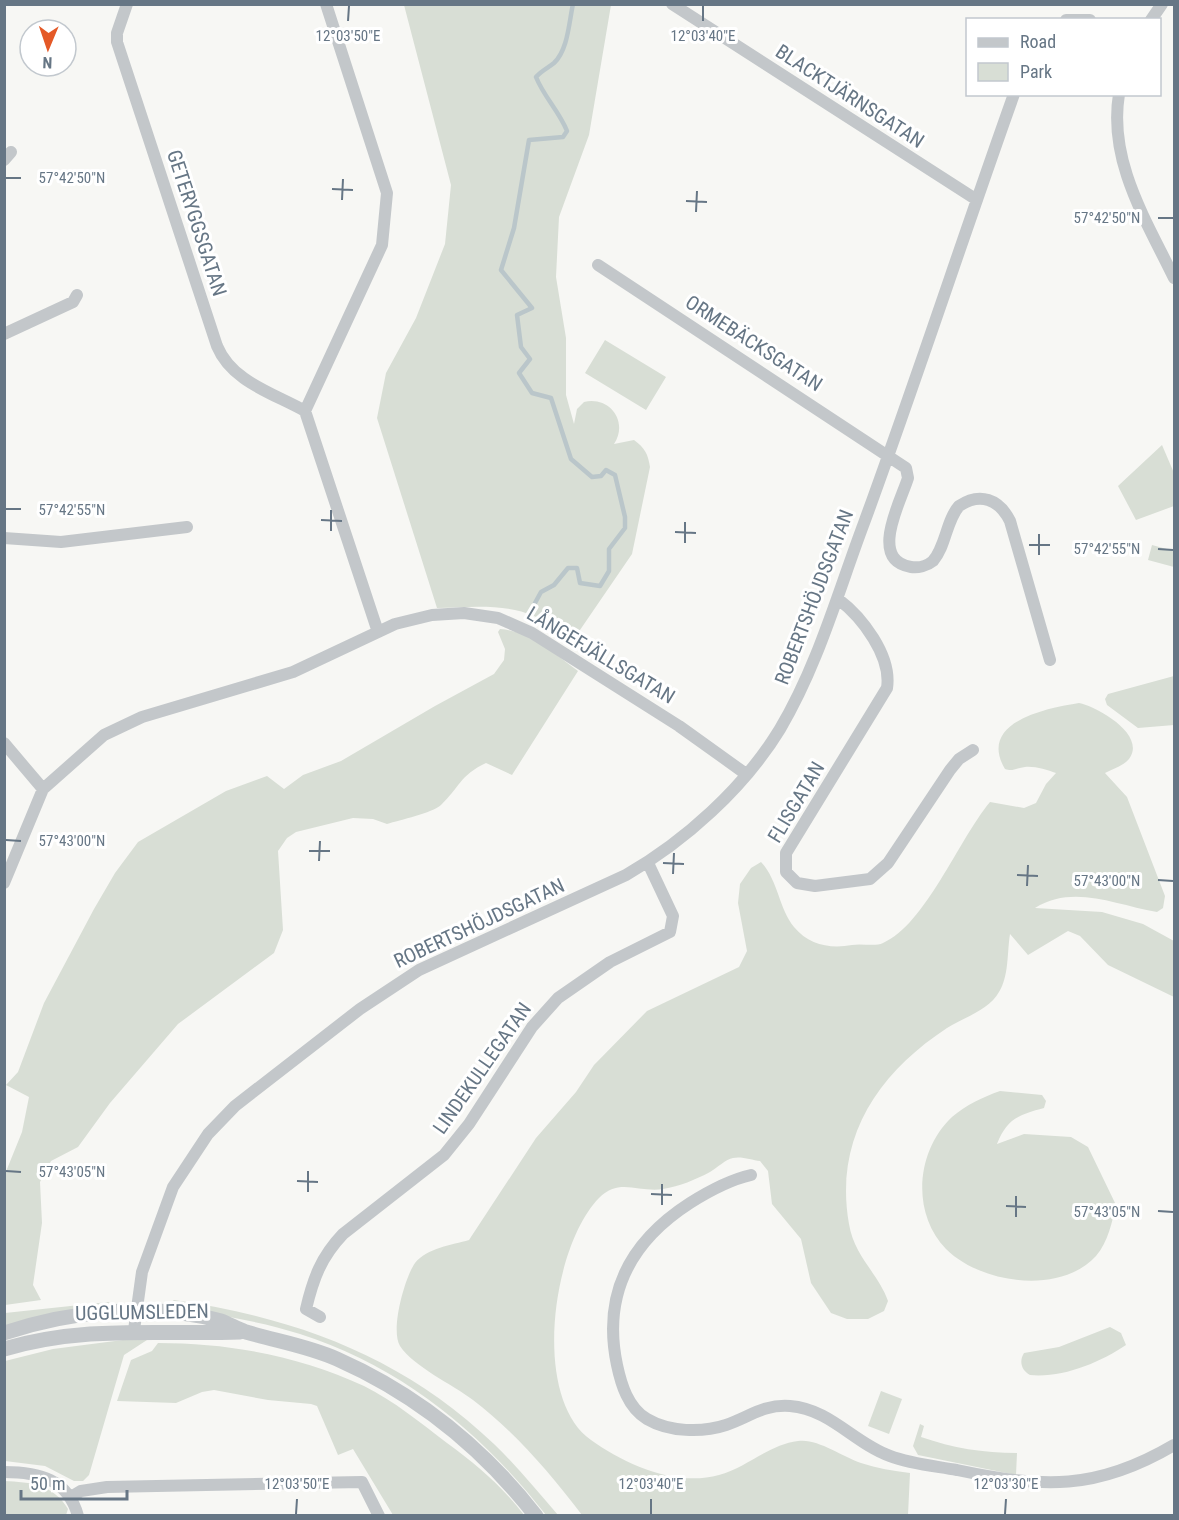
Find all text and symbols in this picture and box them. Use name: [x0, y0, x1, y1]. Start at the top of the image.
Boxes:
north arrow: [18, 18, 78, 78]
legend: [966, 18, 1161, 96]
text: 12°03'50"E: [316, 27, 380, 45]
text: 12°03'40"E: [671, 27, 735, 45]
text: Road: [1020, 31, 1056, 52]
street label: BLACKTJÄRNSGATAN: [771, 39, 929, 153]
text: N: [42, 53, 53, 72]
text: Park: [1020, 61, 1052, 82]
street label: GETERYGGSGATAN: [162, 147, 232, 299]
text: 57°42'50"N: [39, 169, 105, 187]
text: 57°42'50"N: [1074, 209, 1140, 227]
street label: ORMEBÄCKSGATAN: [681, 290, 827, 396]
text: 57°42'55"N: [39, 501, 105, 519]
street label: ROBERTSHÖJDSGATAN: [770, 506, 858, 688]
text: 57°42'55"N: [1074, 540, 1140, 558]
street label: LÅNGEFJÄLLSGATAN: [523, 601, 679, 709]
street label: FLISGATAN: [762, 757, 830, 847]
text: 57°43'00"N: [39, 832, 105, 850]
text: 57°43'00"N: [1074, 872, 1140, 890]
street label: ROBERTSHÖJDSGATAN: [390, 873, 568, 973]
street label: LINDEKULLEGATAN: [428, 998, 536, 1138]
text: 57°43'05"N: [39, 1163, 105, 1181]
text: 57°43'05"N: [1074, 1203, 1140, 1221]
street label: UGGLUMSLEDEN: [75, 1299, 209, 1325]
scale bar: [21, 1463, 128, 1501]
text: 50 m: [30, 1473, 65, 1494]
text: 12°03'50"E: [265, 1475, 329, 1493]
text: 12°03'40"E: [619, 1475, 683, 1493]
text: 12°03'30"E: [974, 1475, 1038, 1493]

